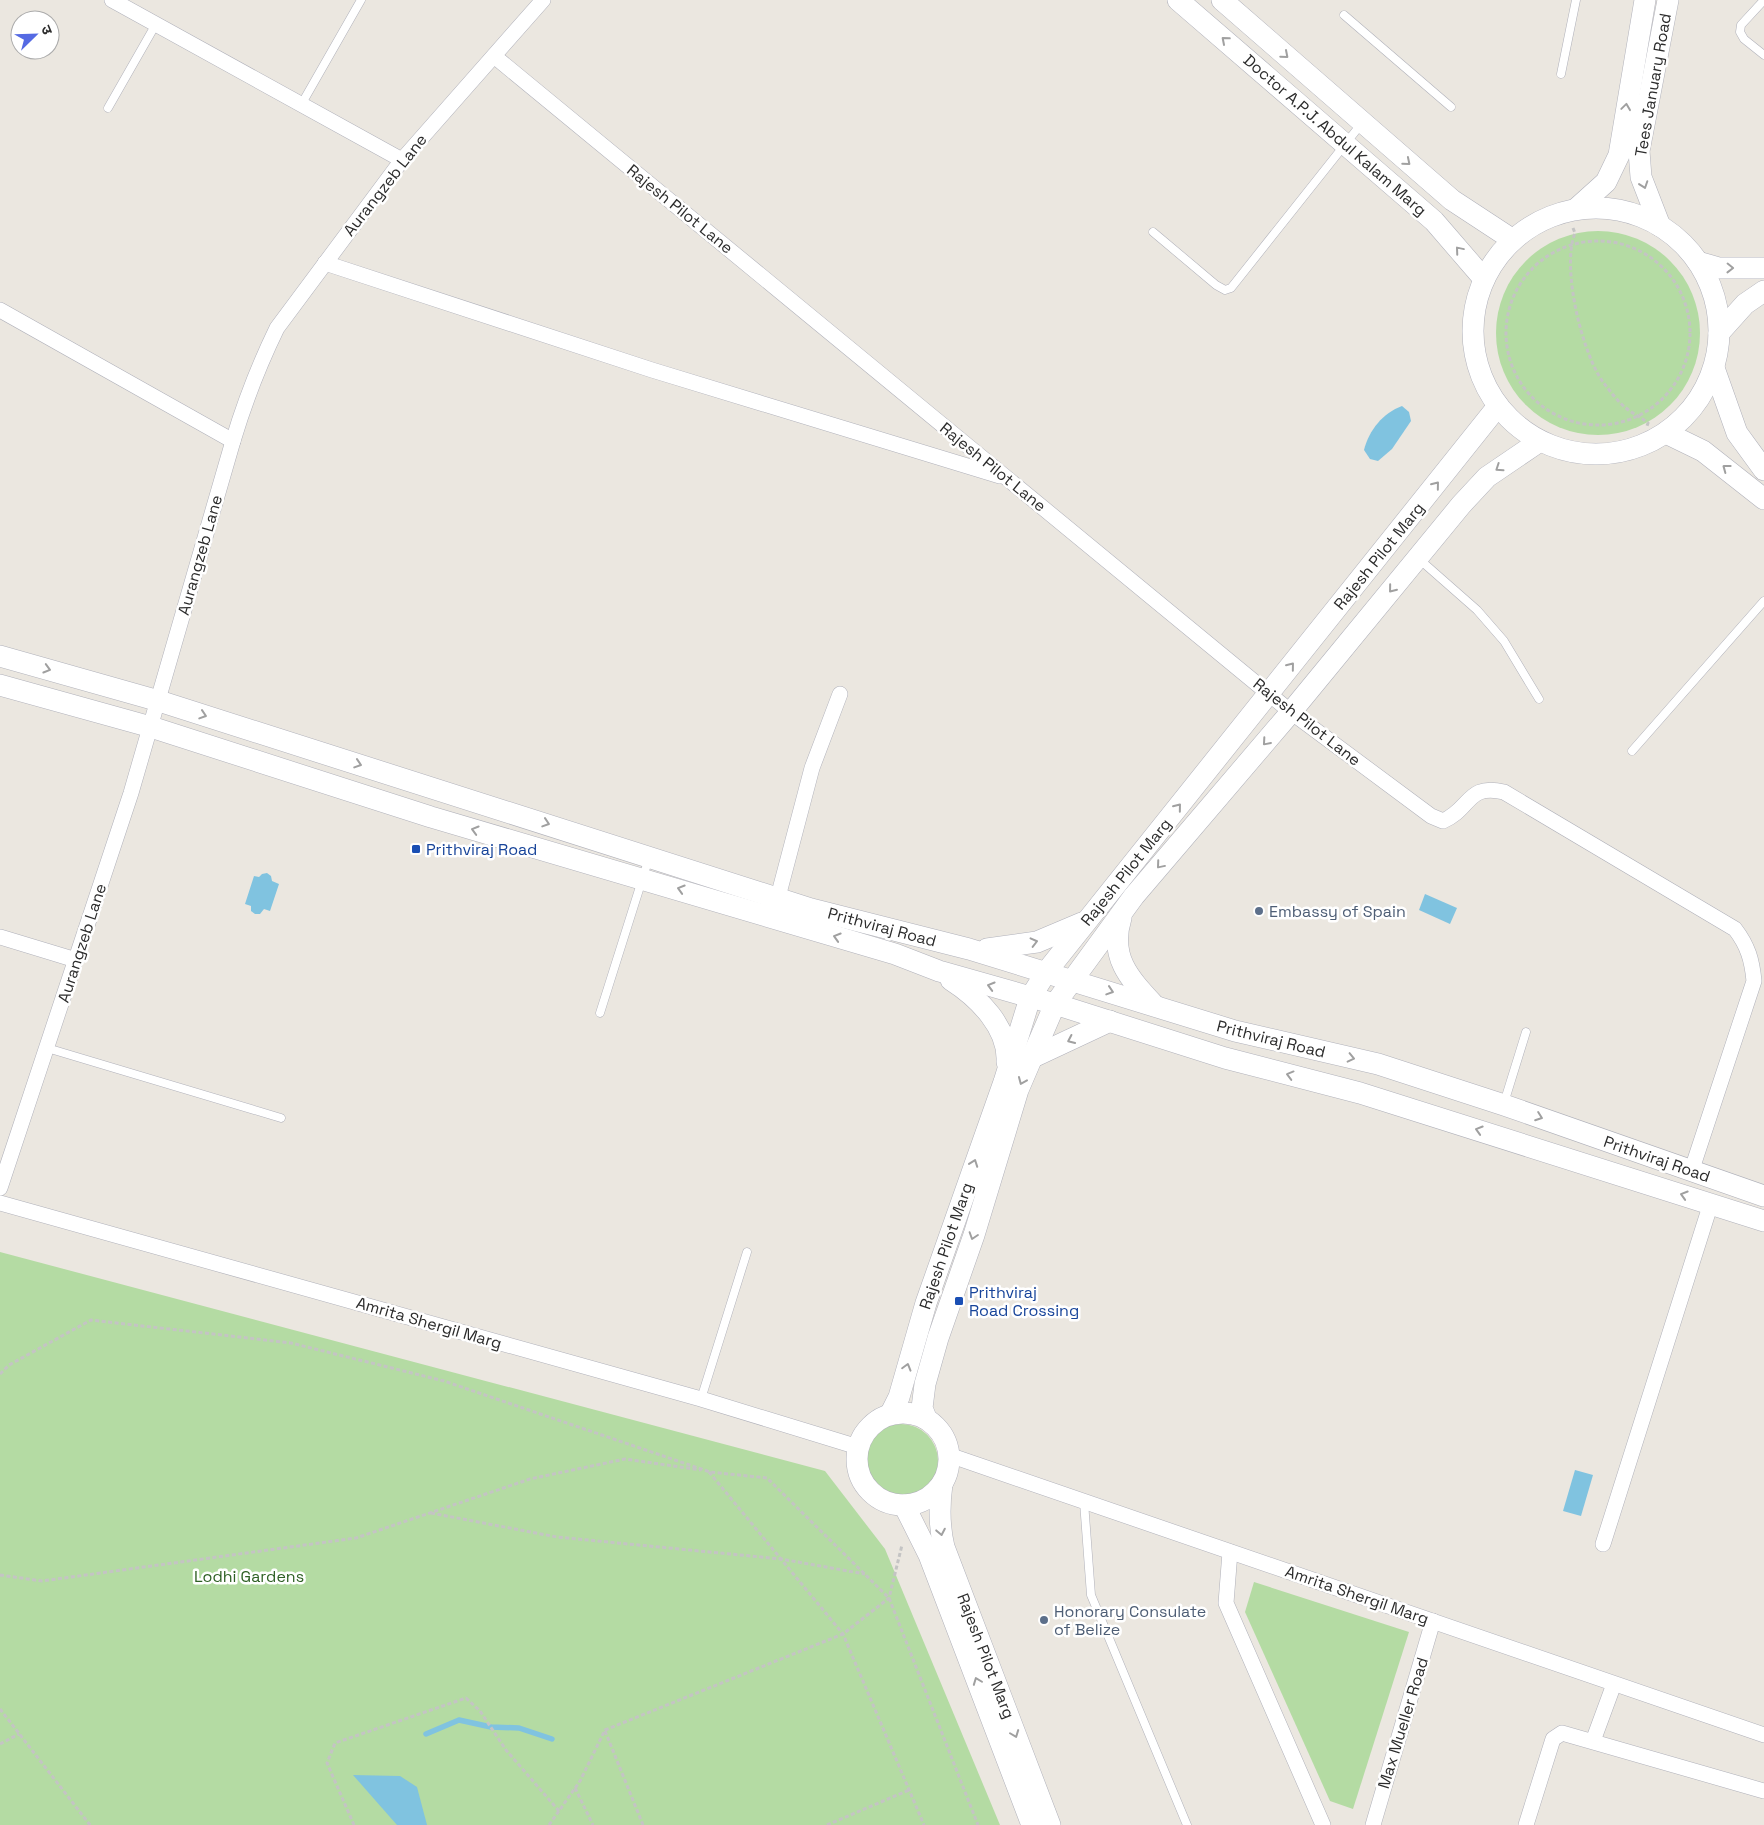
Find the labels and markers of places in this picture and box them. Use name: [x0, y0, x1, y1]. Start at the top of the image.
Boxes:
place label: Prithviraj Road: [426, 839, 537, 860]
marker: Prithviraj Road: [410, 843, 422, 855]
place label: Embassy of Spain: [1269, 901, 1406, 922]
marker: Embassy of Spain: [1253, 905, 1265, 917]
place label: Prithviraj Road Crossing: [969, 1282, 1079, 1321]
marker: Prithviraj Road Crossing: [953, 1295, 965, 1307]
place label: Honorary Consulate of Belize: [1054, 1601, 1206, 1640]
marker: Honorary Consulate of Belize: [1038, 1614, 1050, 1626]

